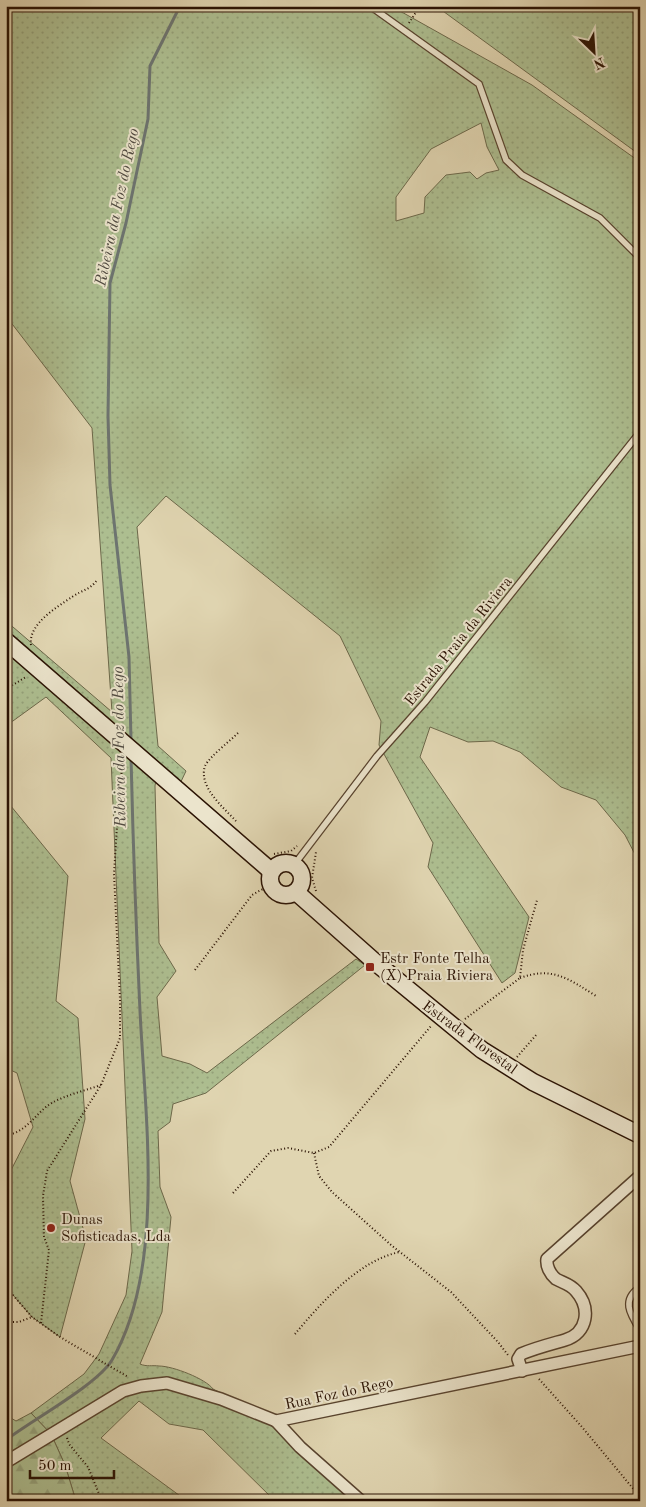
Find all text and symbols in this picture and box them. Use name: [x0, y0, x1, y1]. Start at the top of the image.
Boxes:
north arrow: [568, 28, 618, 78]
text: N: [591, 54, 607, 72]
water label: Ribeira da Foz do Rego: [93, 127, 143, 289]
street label: Estrada Praia da Riviera: [403, 574, 516, 709]
water label: Ribeira da Foz do Rego: [111, 666, 129, 829]
place label: Estr Fonte Telha (X) Praia Riviera: [380, 952, 494, 984]
marker: Estr Fonte Telha (X) Praia Riviera: [364, 961, 376, 973]
street label: Estrada Florestal: [419, 999, 519, 1077]
place label: Dunas Sofisticadas, Lda: [61, 1213, 171, 1245]
marker: Dunas Sofisticadas, Lda: [45, 1222, 57, 1234]
street label: Rua Foz do Rego: [284, 1376, 395, 1413]
scale bar: [30, 1447, 114, 1479]
text: 50 m: [38, 1459, 72, 1474]

